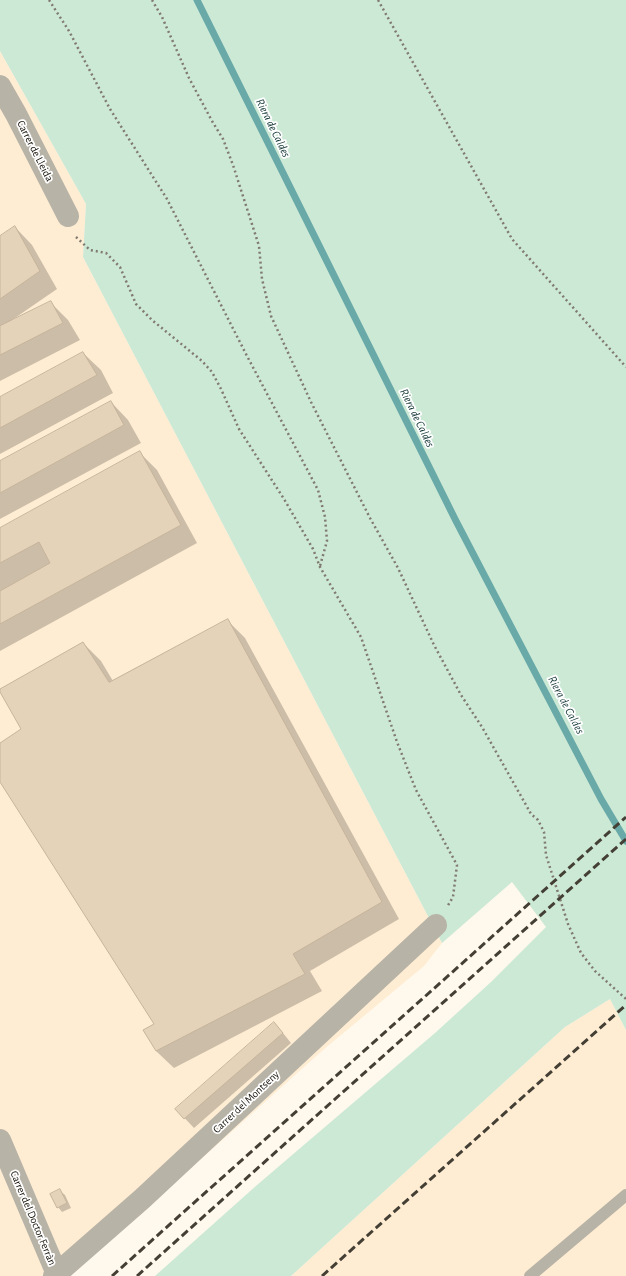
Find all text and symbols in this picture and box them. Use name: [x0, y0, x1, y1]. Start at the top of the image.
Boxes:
water label: Riera de Caldes: [253, 96, 293, 160]
street label: Carrer de Lleida: [14, 118, 56, 184]
water label: Riera de Caldes: [397, 386, 437, 450]
water label: Riera de Caldes: [545, 674, 587, 736]
street label: Carrer del Montseny: [210, 1068, 282, 1136]
street label: Carrer del Doctor Ferràn: [7, 1169, 59, 1267]

